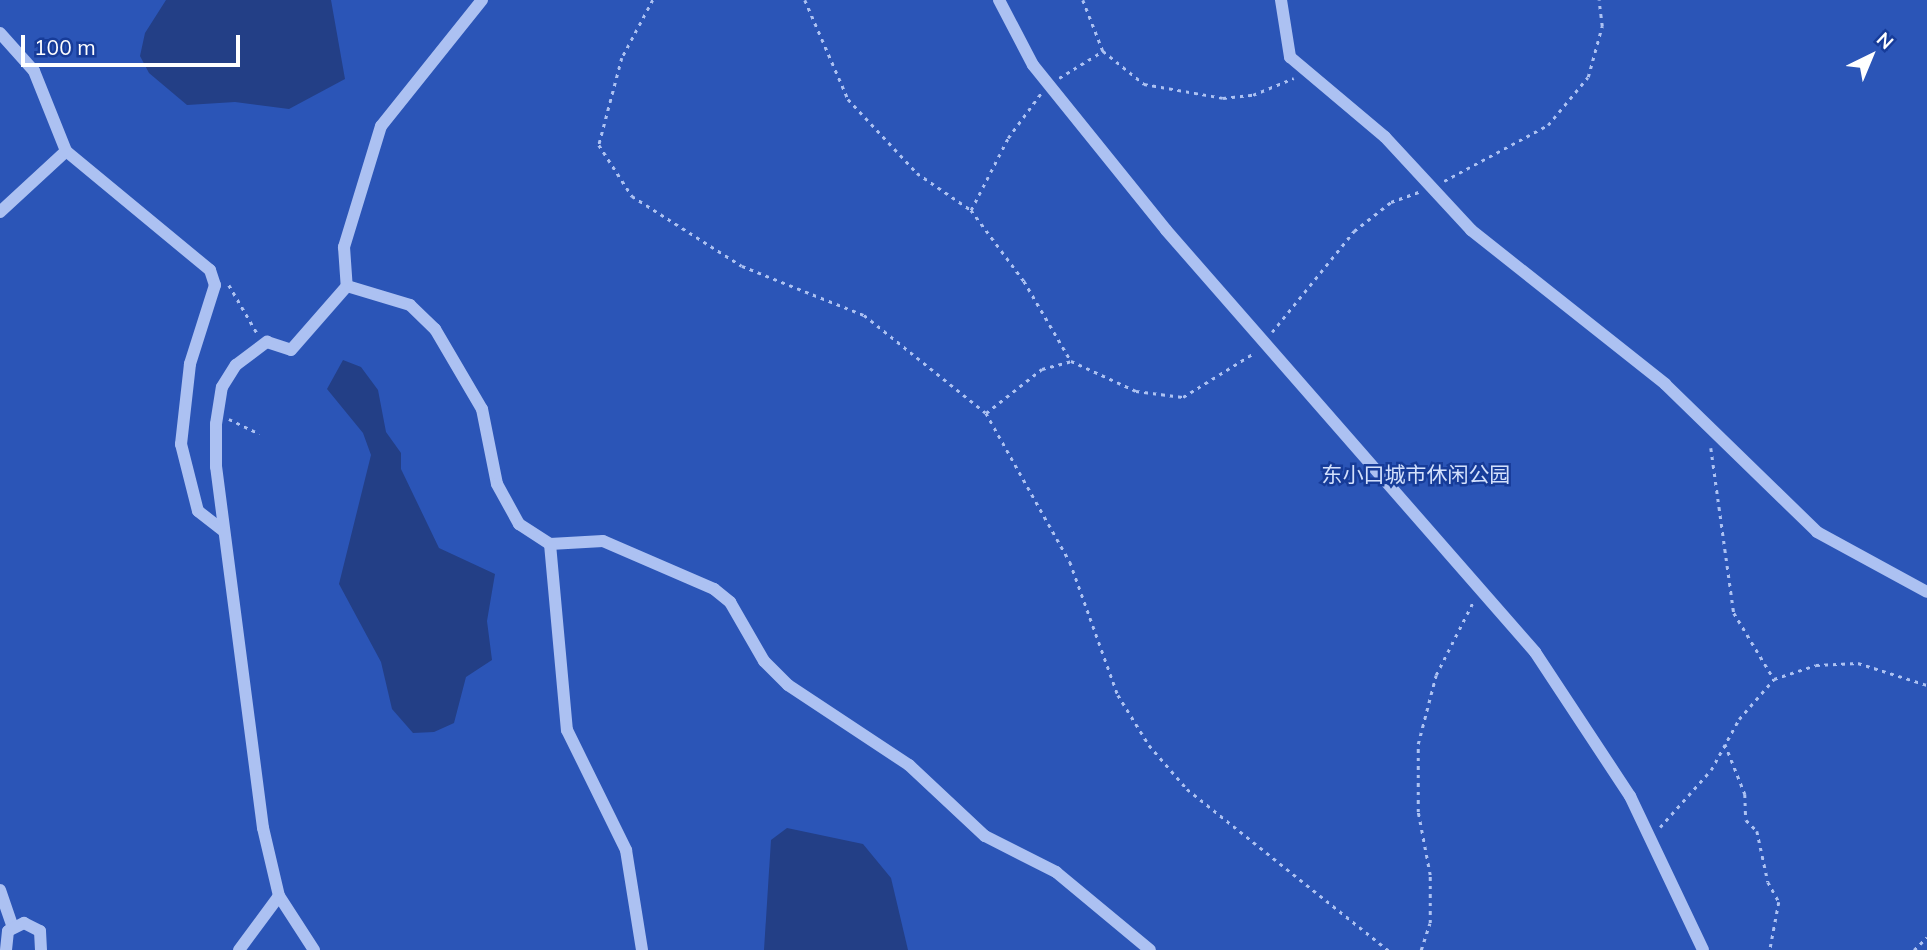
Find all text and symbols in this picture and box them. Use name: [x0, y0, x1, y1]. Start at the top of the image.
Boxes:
scale bar: [24, 21, 243, 65]
north arrow: [1836, 21, 1906, 91]
text: N: [1872, 27, 1899, 54]
text: 100 m: [34, 34, 96, 60]
park label: 东小口城市休闲公园: [1322, 461, 1510, 487]

